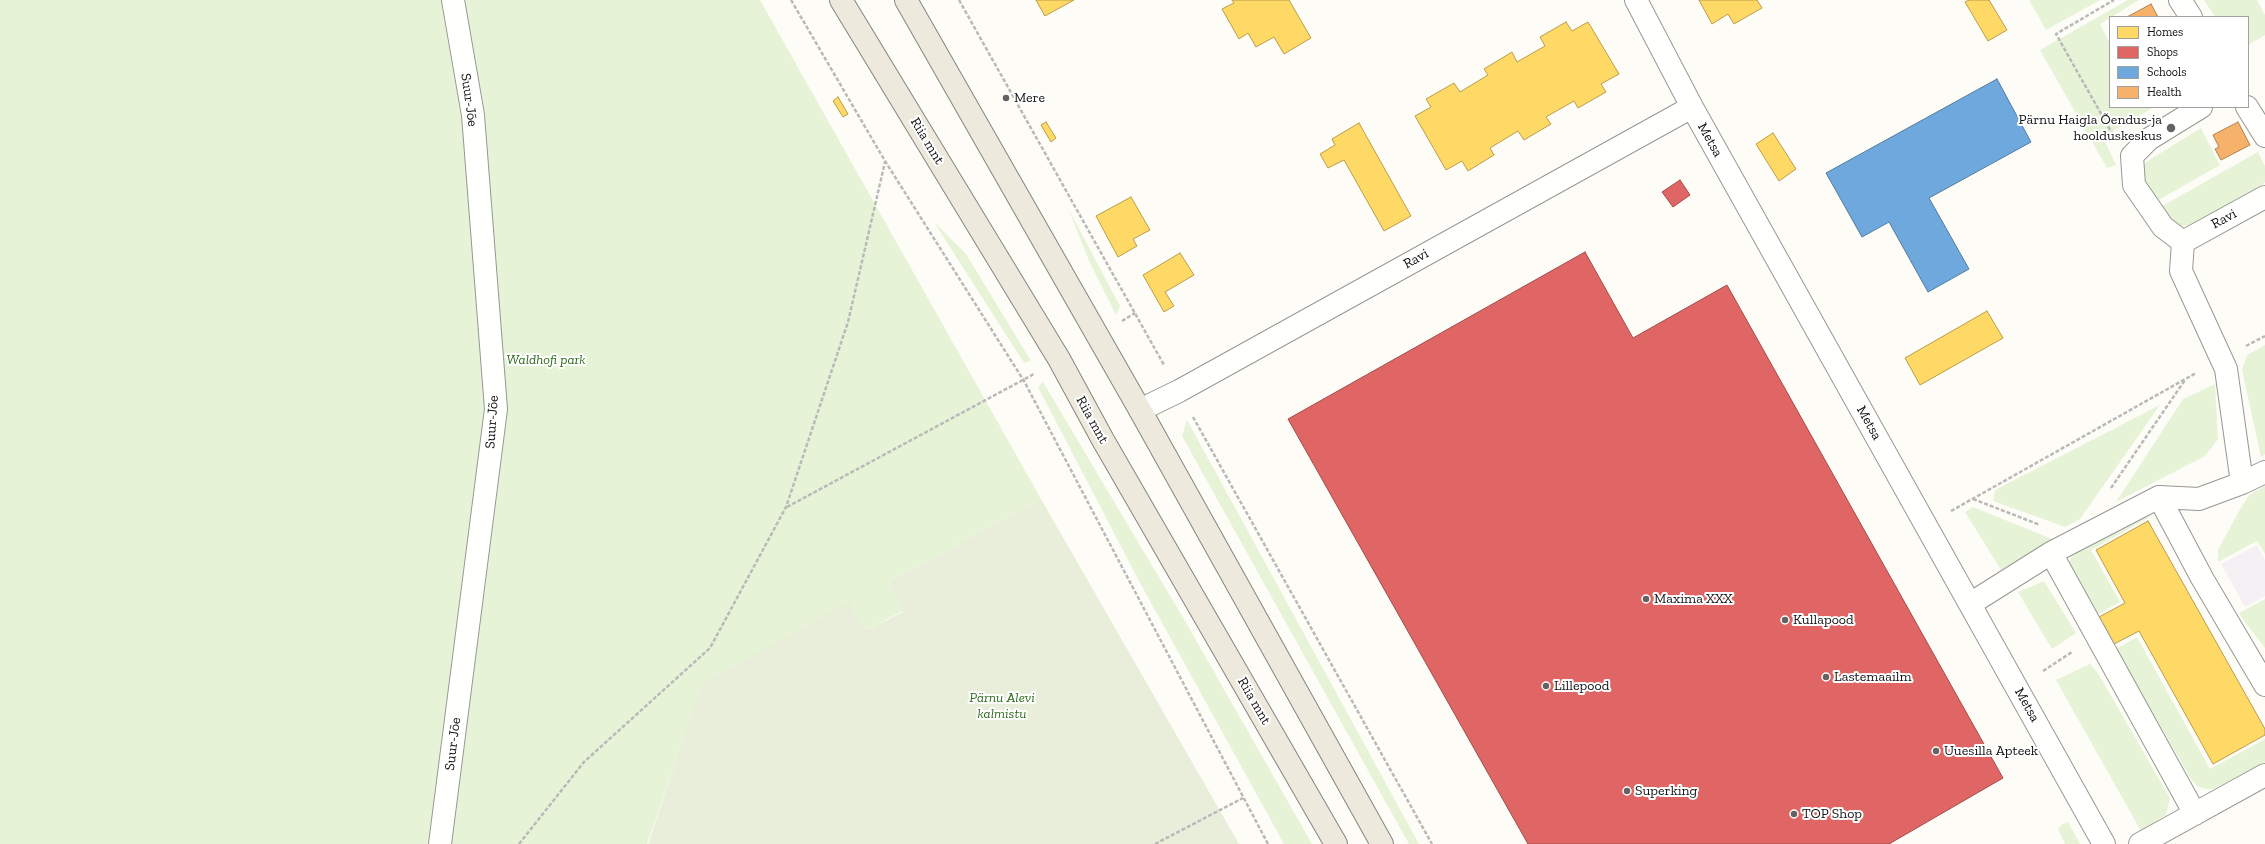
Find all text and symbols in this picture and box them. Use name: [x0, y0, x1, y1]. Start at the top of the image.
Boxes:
legend: [2109, 16, 2249, 108]
text: Homes: [2147, 25, 2183, 39]
text: Shops: [2147, 45, 2178, 59]
text: Schools: [2147, 65, 2186, 79]
street label: Suur-Jõe: [457, 72, 481, 128]
text: Health: [2147, 85, 2182, 99]
place label: Mere: [1014, 90, 1045, 106]
marker: Mere: [1001, 93, 1011, 103]
place label: Pärnu Haigla Õendus-ja hoolduskeskus: [2019, 112, 2162, 144]
street label: Riia mnt: [906, 115, 948, 167]
street label: Metsa: [1694, 120, 1726, 160]
marker: Pärnu Haigla Õendus-ja hoolduskeskus: [2165, 122, 2177, 134]
street label: Ravi: [2209, 205, 2239, 233]
street label: Ravi: [1400, 245, 1432, 273]
park label: Waldhofi park: [506, 352, 586, 368]
street label: Riia mnt: [1072, 393, 1112, 447]
street label: Suur-Jõe: [482, 395, 502, 449]
street label: Metsa: [1853, 403, 1885, 443]
place label: Maxima XXX: [1654, 591, 1733, 607]
marker: Maxima XXX: [1641, 594, 1651, 604]
place label: Kullapood: [1793, 612, 1854, 628]
marker: Kullapood: [1780, 615, 1790, 625]
place label: Lastemaailm: [1834, 669, 1912, 685]
marker: Lastemaailm: [1821, 672, 1831, 682]
street label: Riia mnt: [1234, 674, 1274, 728]
place label: Lillepood: [1554, 678, 1609, 694]
marker: Lillepood: [1541, 681, 1551, 691]
street label: Metsa: [2011, 685, 2043, 725]
park label: Pärnu Alevi kalmistu: [969, 690, 1035, 722]
street label: Suur-Jõe: [441, 716, 465, 772]
place label: Uuesilla Apteek: [1944, 743, 2038, 759]
marker: Uuesilla Apteek: [1931, 746, 1941, 756]
place label: Superking: [1635, 783, 1697, 799]
marker: Superking: [1622, 786, 1632, 796]
place label: TOP Shop: [1802, 806, 1862, 822]
marker: TOP Shop: [1789, 809, 1799, 819]

